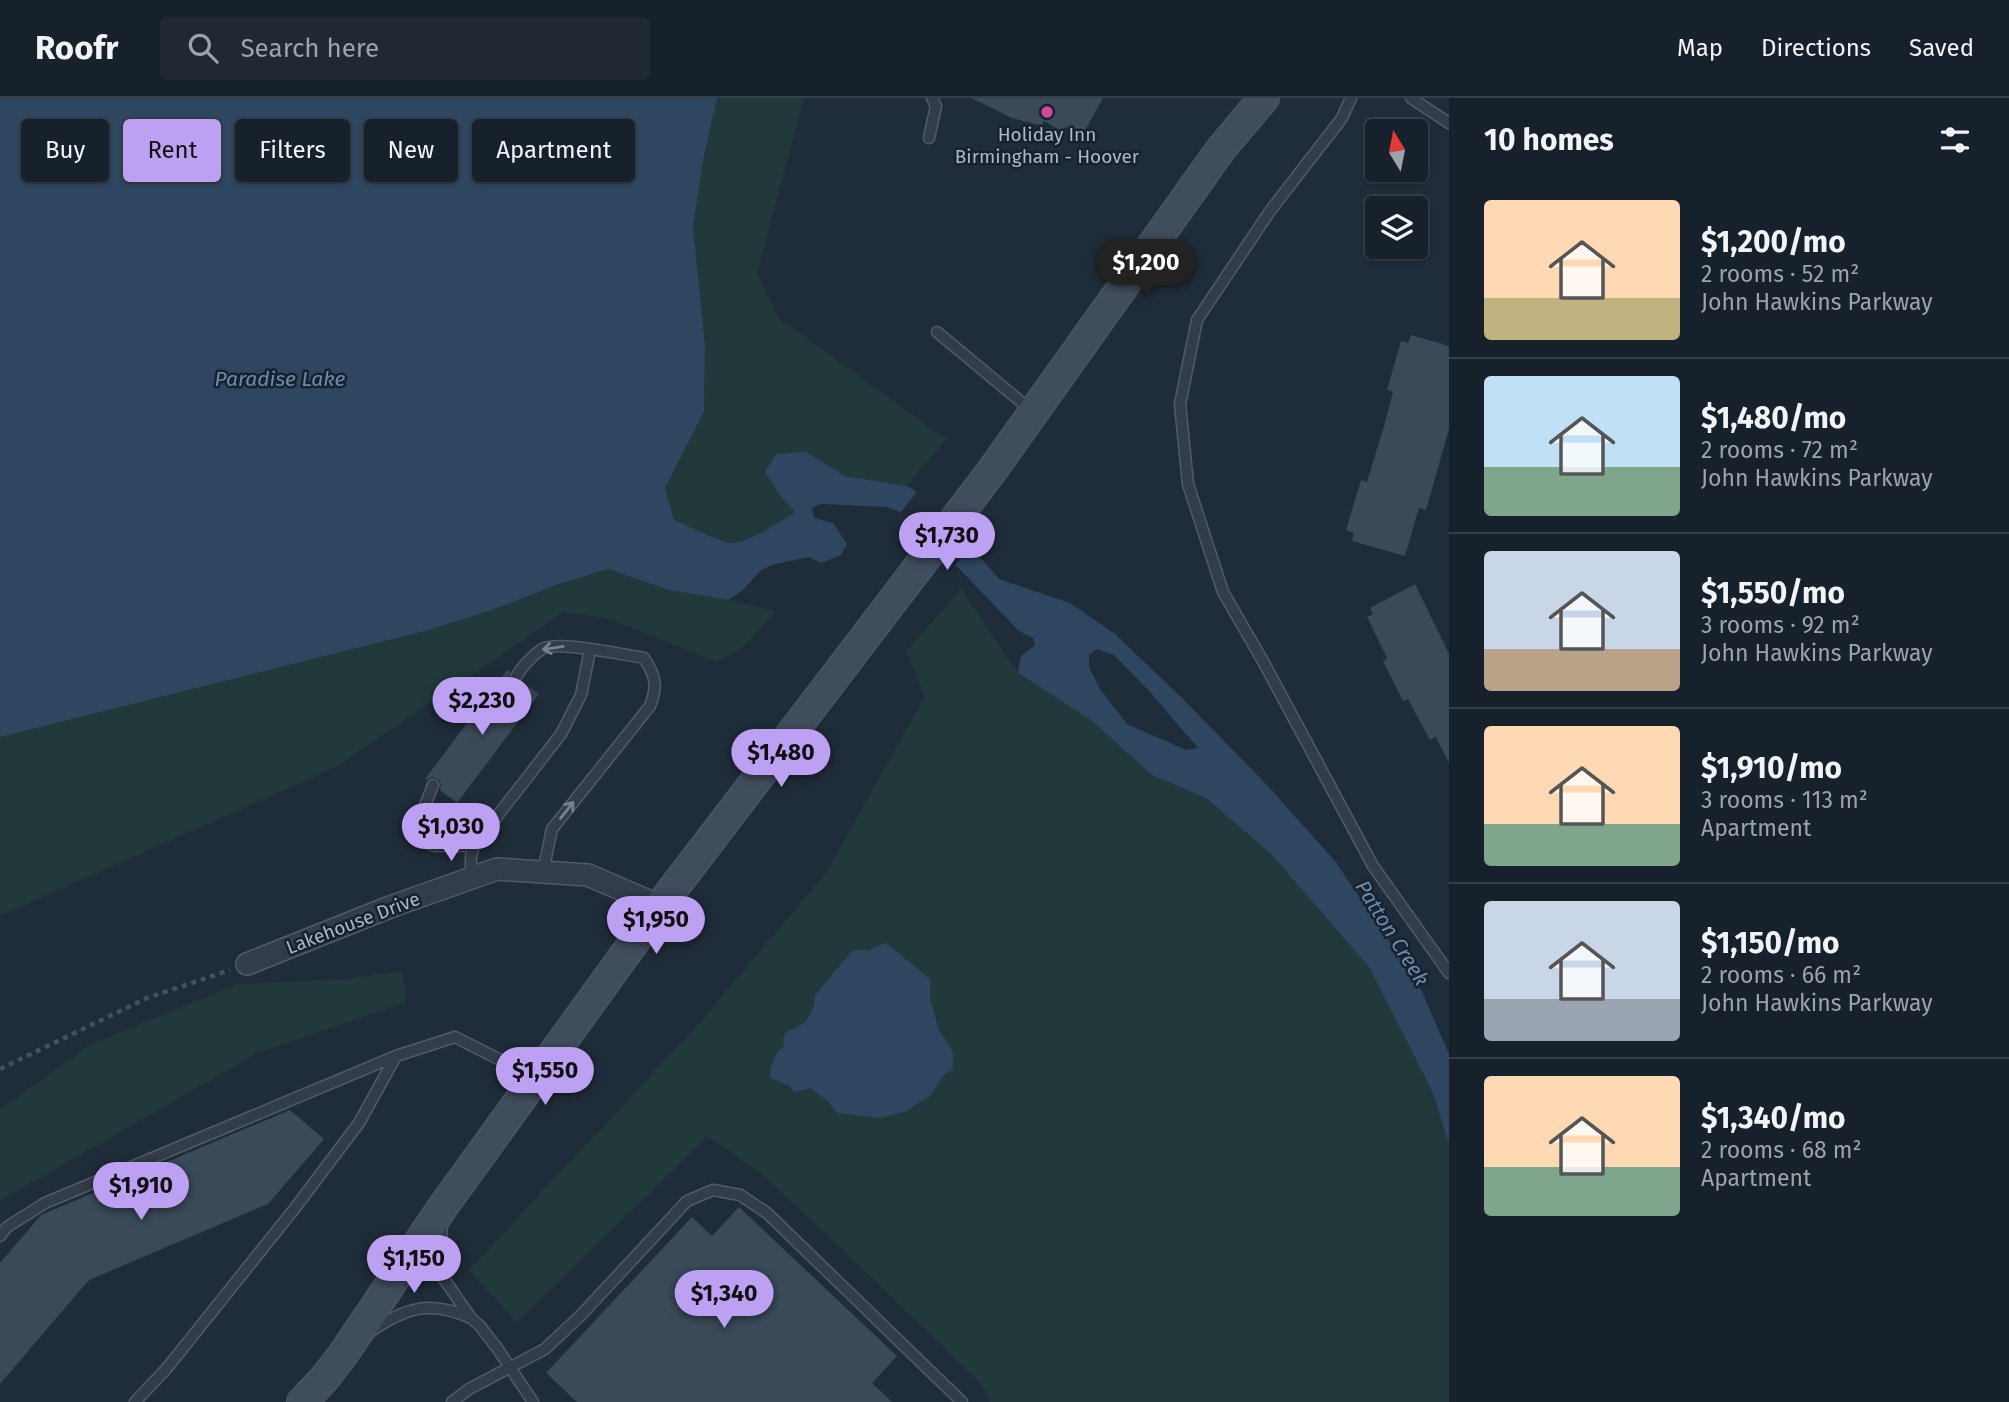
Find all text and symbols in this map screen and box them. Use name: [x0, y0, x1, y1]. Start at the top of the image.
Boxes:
search box: [160, 17, 650, 80]
text: Roofr: [35, 28, 118, 68]
icon: search: [184, 29, 222, 67]
text: Search here: [240, 33, 379, 64]
text: Map: [1677, 34, 1723, 62]
text: Directions: [1761, 34, 1871, 62]
text: Saved: [1909, 34, 1974, 62]
marker: Holiday Inn Birmingham - Hoover: [1039, 104, 1055, 120]
chip: Buy: [21, 119, 109, 182]
chip: Rent: [123, 119, 221, 182]
chip: Filters: [235, 119, 350, 182]
chip: New: [364, 119, 458, 182]
chip: Apartment: [472, 119, 635, 182]
north arrow: [1365, 119, 1428, 182]
map controls: [1365, 119, 1428, 259]
icon: filters: [1936, 121, 1974, 159]
text: 10 homes: [1484, 122, 1614, 158]
place label: Holiday Inn Birmingham - Hoover: [955, 123, 1140, 168]
button: layers: [1365, 196, 1428, 259]
text: $1,200/mo: [1701, 224, 1846, 260]
icon: home: [1540, 228, 1624, 312]
pin: $1,200: [1089, 240, 1203, 299]
text: $1,200: [1113, 248, 1179, 276]
text: 2 rooms · 52 m²: [1701, 260, 1859, 288]
text: John Hawkins Parkway: [1701, 288, 1933, 316]
water label: Paradise Lake: [215, 366, 346, 392]
text: $1,480/mo: [1701, 400, 1846, 436]
icon: home: [1540, 404, 1624, 488]
text: 2 rooms · 72 m²: [1701, 436, 1858, 464]
text: John Hawkins Parkway: [1701, 464, 1933, 492]
pin: $1,730: [890, 512, 1004, 572]
text: $1,730: [915, 521, 979, 549]
text: $1,550/mo: [1701, 575, 1845, 611]
icon: home: [1540, 579, 1624, 663]
text: 3 rooms · 92 m²: [1701, 611, 1860, 639]
text: John Hawkins Parkway: [1701, 639, 1933, 667]
one-way arrow: [543, 642, 565, 655]
pin: $2,230: [425, 678, 539, 737]
text: $2,230: [449, 686, 516, 714]
pin: $1,480: [724, 730, 838, 789]
text: $1,480: [747, 738, 815, 766]
text: $1,910/mo: [1701, 750, 1842, 786]
icon: home: [1540, 754, 1624, 838]
text: 3 rooms · 113 m²: [1701, 786, 1868, 814]
one-way arrow: [560, 801, 575, 819]
pin: $1,030: [394, 804, 508, 863]
text: $1,030: [418, 812, 484, 840]
text: Apartment: [1701, 814, 1811, 842]
water label: Patton Creek: [1349, 875, 1435, 991]
street label: Lakehouse Drive: [283, 887, 423, 959]
pin: $1,950: [599, 896, 713, 956]
text: $1,950: [623, 905, 689, 933]
text: $1,150/mo: [1701, 925, 1840, 961]
icon: home: [1540, 929, 1624, 1013]
text: 2 rooms · 66 m²: [1701, 961, 1861, 989]
text: John Hawkins Parkway: [1701, 989, 1933, 1017]
pin: $1,550: [488, 1048, 602, 1107]
text: $1,550: [512, 1056, 578, 1084]
text: $1,340/mo: [1701, 1100, 1846, 1136]
icon: home: [1540, 1104, 1624, 1188]
text: 2 rooms · 68 m²: [1701, 1136, 1862, 1164]
pin: $1,910: [84, 1162, 198, 1222]
text: Apartment: [1701, 1164, 1811, 1192]
text: $1,910: [109, 1171, 173, 1199]
pin: $1,150: [357, 1236, 471, 1295]
text: $1,150: [383, 1244, 445, 1272]
pin: $1,340: [667, 1270, 781, 1330]
text: $1,340: [691, 1279, 757, 1307]

